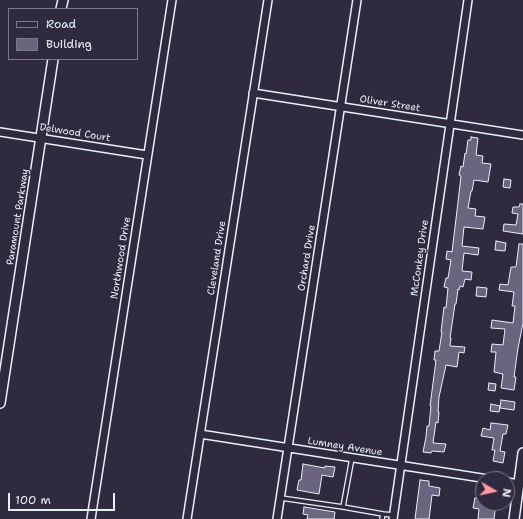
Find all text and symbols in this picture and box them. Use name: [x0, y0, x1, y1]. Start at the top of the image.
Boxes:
legend: [8, 8, 138, 60]
text: Road: [46, 16, 76, 32]
text: Building: [46, 36, 92, 52]
street label: Oliver Street: [359, 93, 421, 115]
street label: Delwood Court: [39, 121, 111, 145]
street label: Paramount Parkway: [4, 168, 32, 266]
street label: Northwood Drive: [109, 216, 133, 300]
street label: McConkey Drive: [409, 219, 431, 297]
street label: Cleveland Drive: [205, 220, 229, 296]
street label: Orchard Drive: [296, 224, 318, 292]
street label: Lumney Avenue: [307, 435, 383, 459]
north arrow: [475, 471, 515, 511]
scale bar: [10, 485, 117, 511]
text: N: [498, 487, 514, 498]
text: 100 m: [15, 492, 51, 508]

